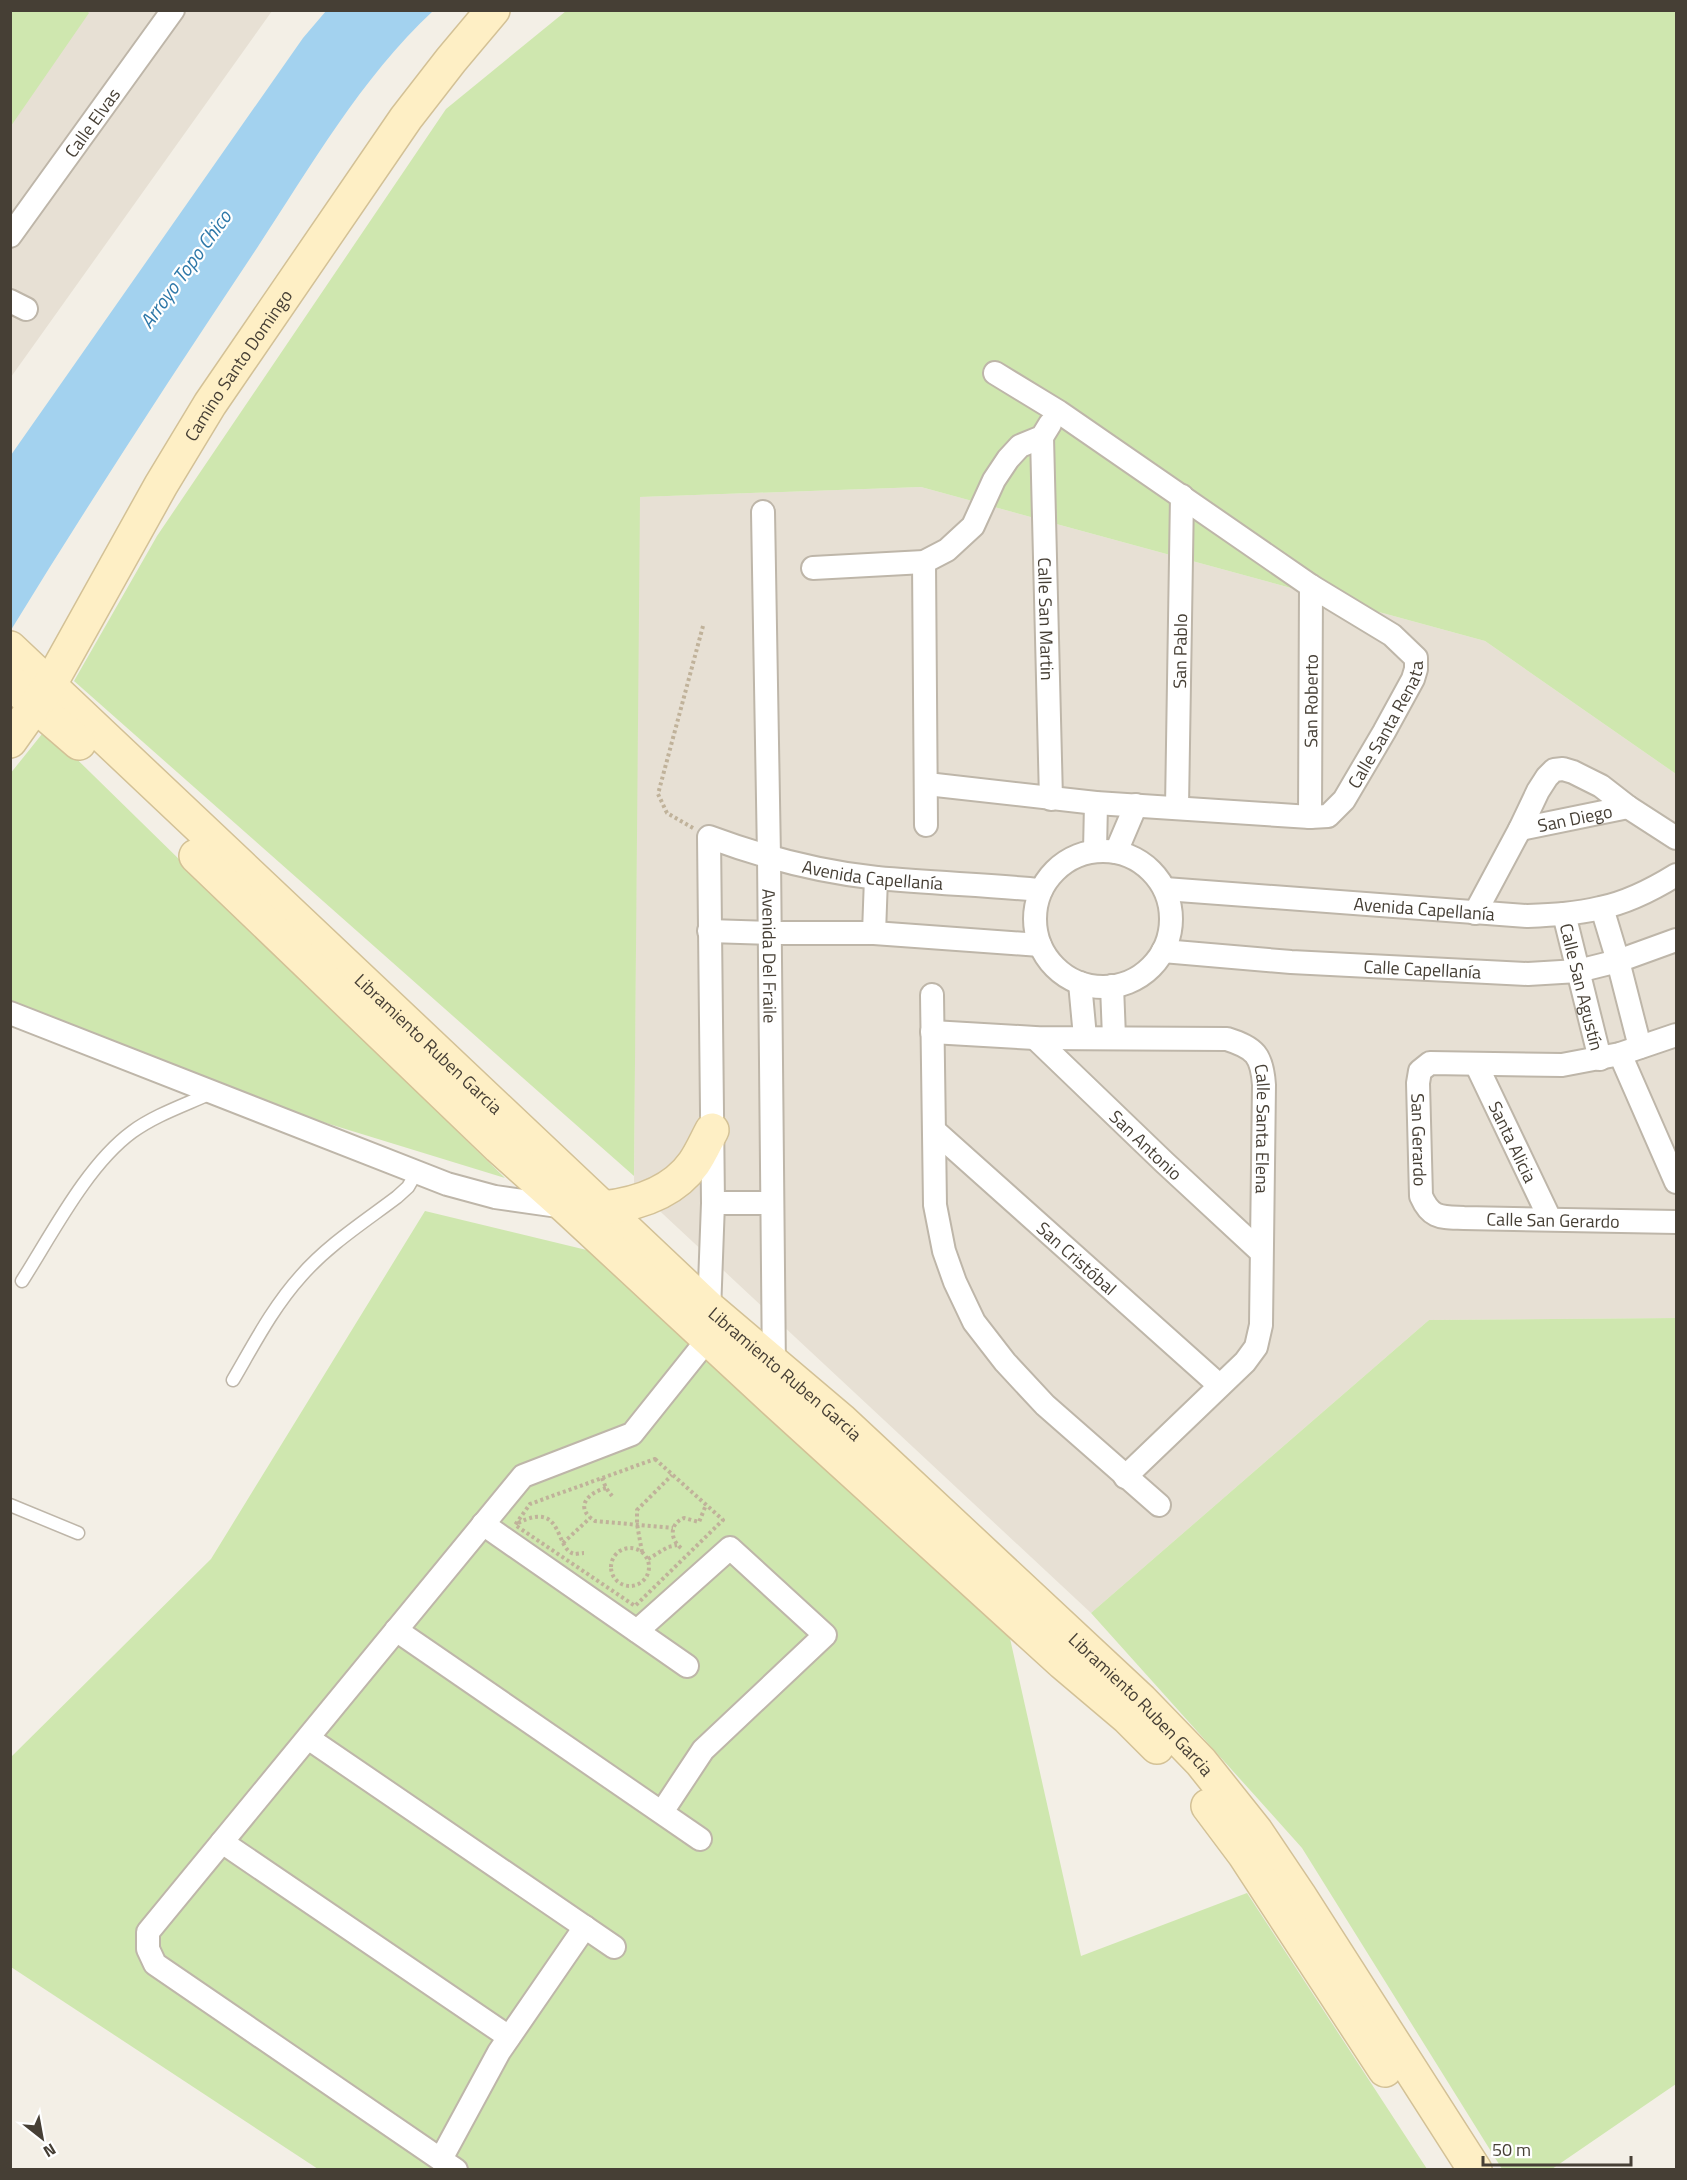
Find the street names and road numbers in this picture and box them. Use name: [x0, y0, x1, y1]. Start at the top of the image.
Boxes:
street label: Calle Elvas: [57, 82, 126, 163]
street label: Camino Santo Domingo: [177, 284, 298, 446]
street label: Calle San Martin: [1031, 557, 1062, 681]
street label: San Pablo: [1165, 613, 1194, 689]
street label: San Roberto: [1297, 654, 1324, 748]
street label: Calle Santa Renata: [1340, 661, 1430, 793]
street label: San Diego: [1535, 797, 1615, 839]
street label: Avenida Capellanía: [800, 852, 944, 896]
street label: Avenida Del Fraile: [756, 889, 784, 1023]
street label: Avenida Capellanía: [1353, 890, 1496, 927]
street label: Calle San Agustín: [1553, 920, 1611, 1053]
street label: Calle Capellanía: [1363, 952, 1482, 985]
street label: Libramiento Ruben Garcia: [349, 967, 509, 1120]
street label: Calle Santa Elena: [1248, 1061, 1278, 1194]
street label: San Gerardo: [1405, 1093, 1434, 1187]
street label: Santa Alicia: [1482, 1096, 1544, 1187]
street label: San Antonio: [1104, 1103, 1189, 1186]
street label: Calle San Gerardo: [1486, 1205, 1620, 1234]
street label: San Cristóbal: [1031, 1215, 1123, 1301]
street label: Libramiento Ruben Garcia: [703, 1300, 868, 1447]
street label: Libramiento Ruben Garcia: [1063, 1626, 1220, 1782]

